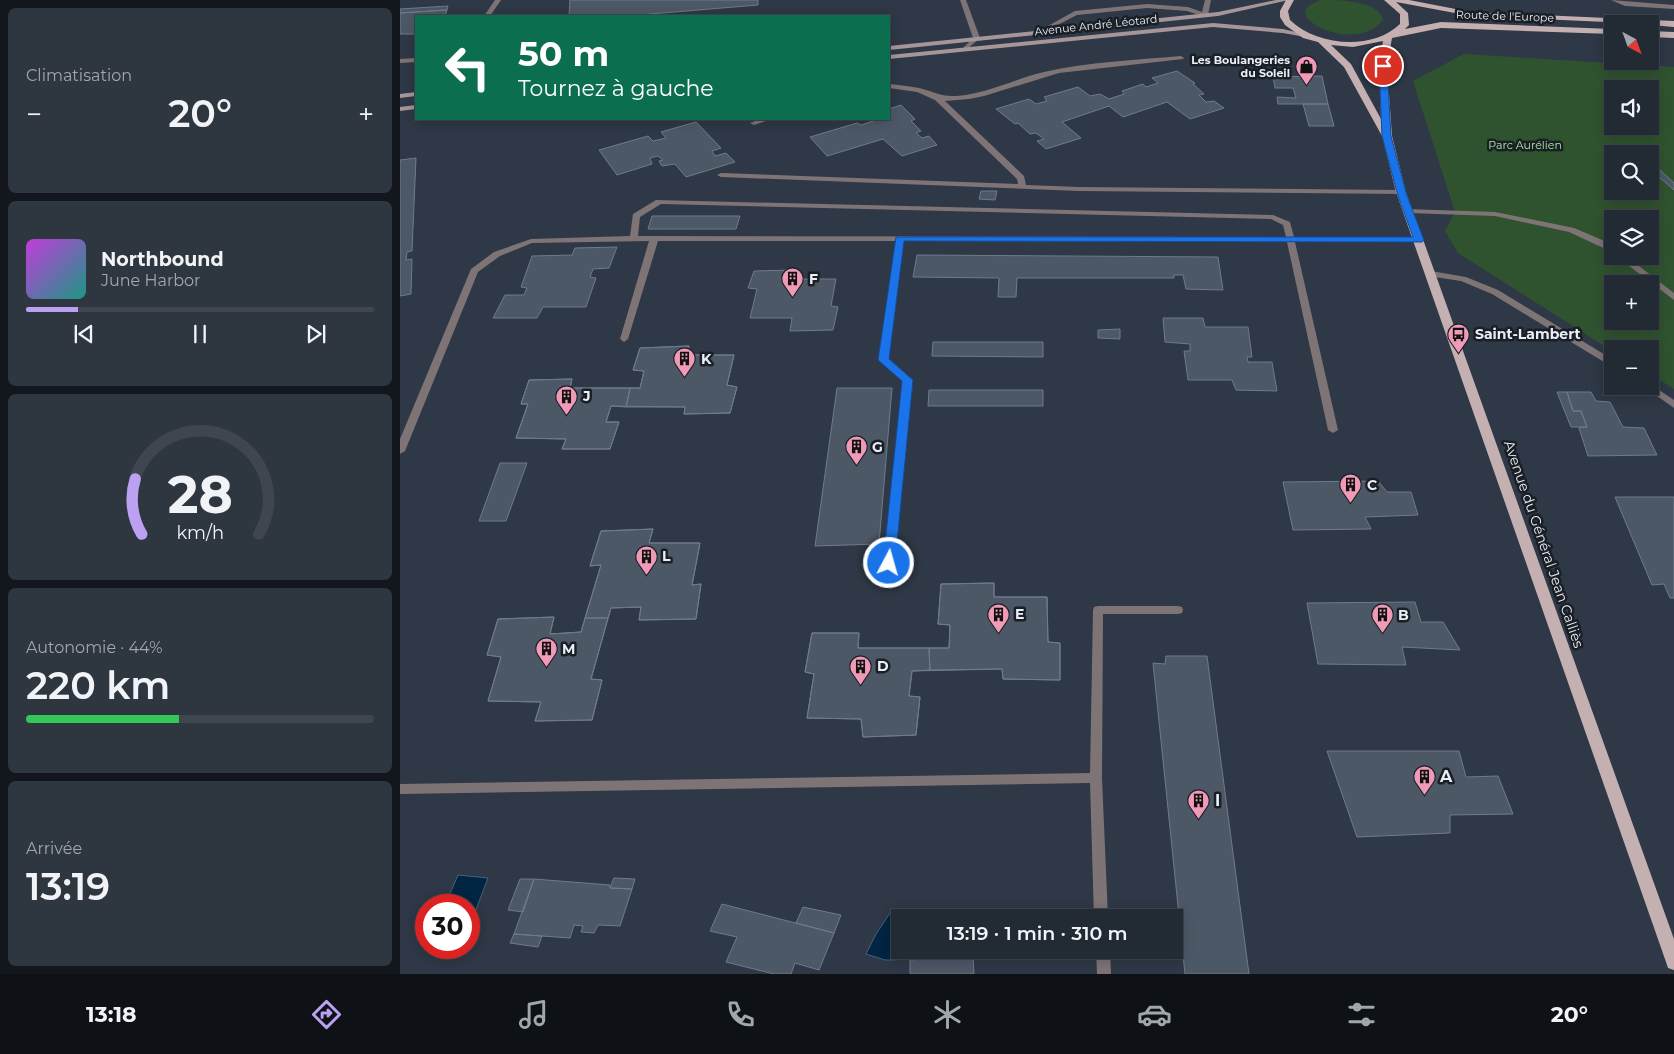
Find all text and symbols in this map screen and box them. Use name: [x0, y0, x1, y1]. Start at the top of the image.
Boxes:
street label: Route de l'Europe: [1456, 7, 1555, 25]
street label: Avenue André Léotard: [1034, 12, 1158, 38]
north arrow: [1604, 15, 1659, 70]
map controls: [1604, 15, 1659, 395]
text: 50 m: [518, 32, 609, 75]
icon: left: [435, 35, 500, 100]
pin: [1362, 45, 1404, 87]
icon: arrive: [1369, 52, 1397, 80]
place label: Les Boulangeries du Soleil: [1191, 53, 1290, 80]
shop icon: Les Boulangeries du Soleil: [1294, 54, 1318, 85]
text: Climatisation: [26, 66, 132, 85]
text: Tournez à gauche: [518, 75, 714, 102]
button: sound: [1604, 80, 1659, 135]
text: 20°: [168, 90, 232, 137]
text: −: [26, 97, 42, 131]
text: +: [358, 97, 374, 131]
park label: Parc Aurélien: [1488, 138, 1562, 152]
button: search: [1604, 145, 1659, 200]
button: layers: [1604, 210, 1659, 265]
text: Northbound: [101, 248, 224, 271]
building icon: F: [781, 267, 805, 298]
place label: F: [809, 270, 818, 288]
text: June Harbor: [101, 271, 200, 290]
button: +: [1604, 275, 1659, 330]
icon: previous: [70, 320, 98, 348]
icon: pause: [186, 320, 214, 348]
icon: next: [302, 320, 330, 348]
bus stop icon: Saint-Lambert: [1447, 322, 1471, 353]
place label: Saint-Lambert: [1475, 325, 1580, 343]
button: −: [1604, 340, 1659, 395]
building icon: K: [673, 347, 697, 378]
place label: K: [701, 350, 712, 368]
building icon: J: [555, 384, 579, 415]
place label: J: [582, 387, 591, 405]
building icon: G: [844, 435, 868, 466]
place label: G: [872, 438, 883, 456]
street label: Avenue du Général Jean Calliès: [1500, 438, 1588, 650]
text: 28: [167, 463, 233, 526]
building icon: C: [1339, 473, 1363, 504]
place label: C: [1367, 476, 1377, 494]
text: km/h: [176, 522, 224, 543]
position arrow: [862, 536, 914, 588]
building icon: L: [634, 544, 658, 575]
place label: L: [662, 547, 671, 565]
building icon: E: [987, 602, 1011, 633]
building icon: B: [1370, 603, 1394, 634]
place label: E: [1015, 605, 1024, 623]
place label: B: [1398, 606, 1409, 624]
building icon: M: [534, 637, 558, 668]
text: Autonomie · 44%: [26, 638, 162, 657]
place label: M: [562, 640, 575, 658]
building icon: D: [849, 654, 873, 685]
place label: D: [877, 657, 889, 675]
text: 220 km: [26, 662, 170, 709]
building icon: A: [1412, 764, 1436, 795]
place label: A: [1439, 767, 1453, 786]
building icon: I: [1187, 788, 1211, 819]
place label: I: [1215, 791, 1220, 810]
text: Arrivée: [26, 839, 82, 858]
text: 13:19: [26, 863, 110, 910]
speed limit sign: 30: [415, 894, 480, 959]
text: 13:19 · 1 min · 310 m: [946, 922, 1128, 945]
icon: directions: [309, 997, 344, 1032]
icon: music: [516, 997, 551, 1032]
icon: phone: [723, 997, 758, 1032]
icon: climate: [930, 997, 965, 1032]
icon: car: [1137, 997, 1172, 1032]
icon: filters: [1344, 997, 1379, 1032]
text: 13:18: [86, 1001, 137, 1028]
text: 20°: [1551, 1001, 1588, 1028]

